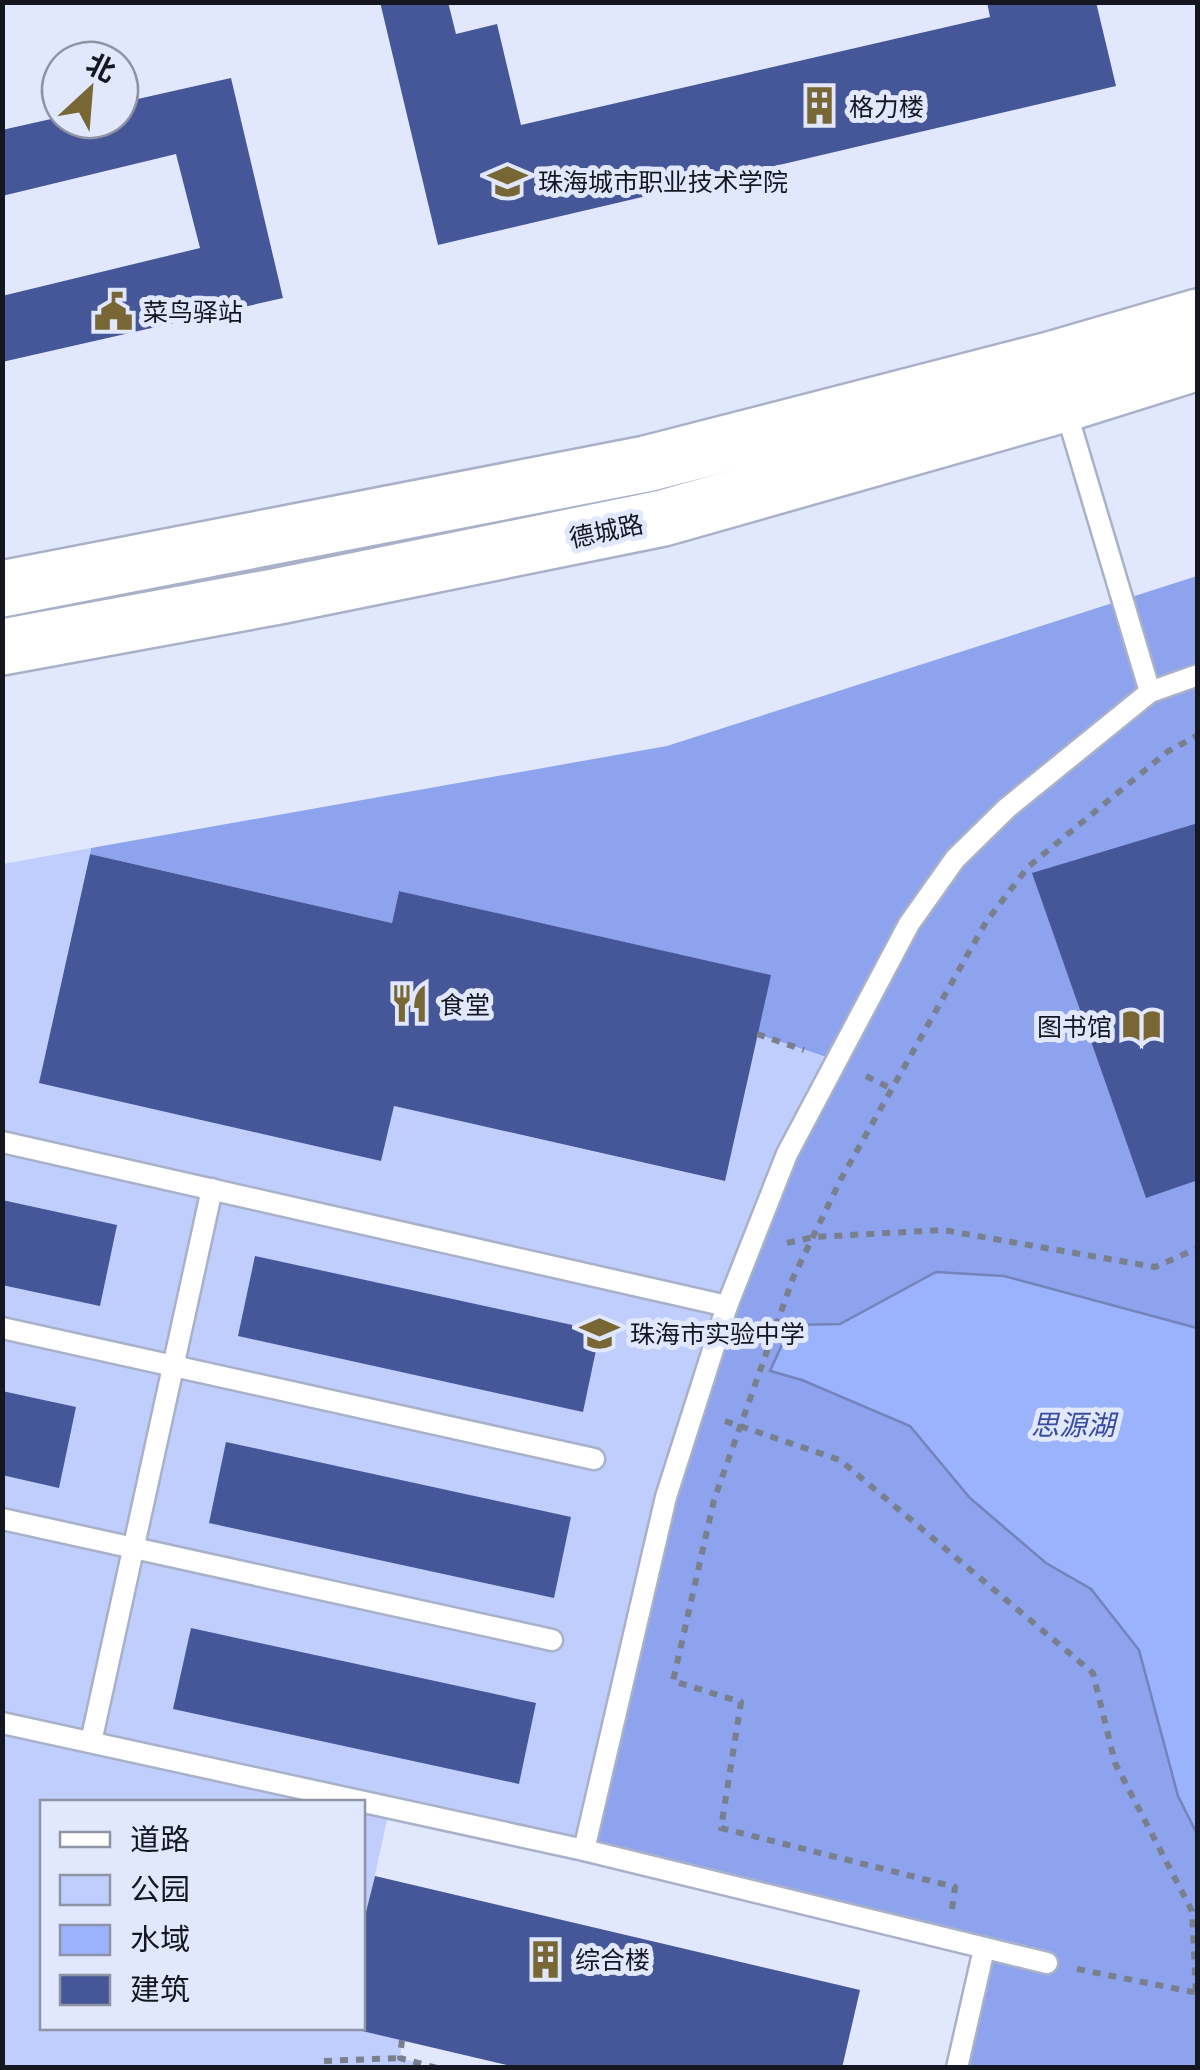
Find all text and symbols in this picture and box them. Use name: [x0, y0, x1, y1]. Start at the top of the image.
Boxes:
north arrow: [40, 40, 140, 140]
text: 北: [80, 43, 122, 90]
building icon: 格力楼: [798, 85, 840, 127]
place label: 格力楼: [849, 89, 924, 123]
school or university icon: 珠海城市职业技术学院: [487, 160, 529, 202]
place label: 珠海城市职业技术学院: [538, 164, 788, 198]
public building icon: 菜鸟驿站: [92, 290, 134, 332]
place label: 菜鸟驿站: [143, 294, 243, 328]
street label: 德城路: [566, 506, 646, 554]
restaurant icon: 食堂: [389, 983, 431, 1025]
place label: 食堂: [440, 987, 490, 1021]
library icon: 图书馆: [1121, 1005, 1163, 1047]
place label: 图书馆: [1037, 1009, 1112, 1043]
school or university icon: 珠海市实验中学: [579, 1312, 621, 1354]
place label: 珠海市实验中学: [630, 1316, 805, 1350]
water label: 思源湖: [1031, 1405, 1119, 1443]
legend: [40, 1800, 365, 2030]
text: 道路: [130, 1818, 190, 1859]
text: 公园: [130, 1868, 190, 1909]
text: 水域: [130, 1918, 190, 1959]
building icon: 综合楼: [524, 1938, 566, 1980]
place label: 综合楼: [575, 1942, 650, 1976]
text: 建筑: [130, 1968, 190, 2009]

